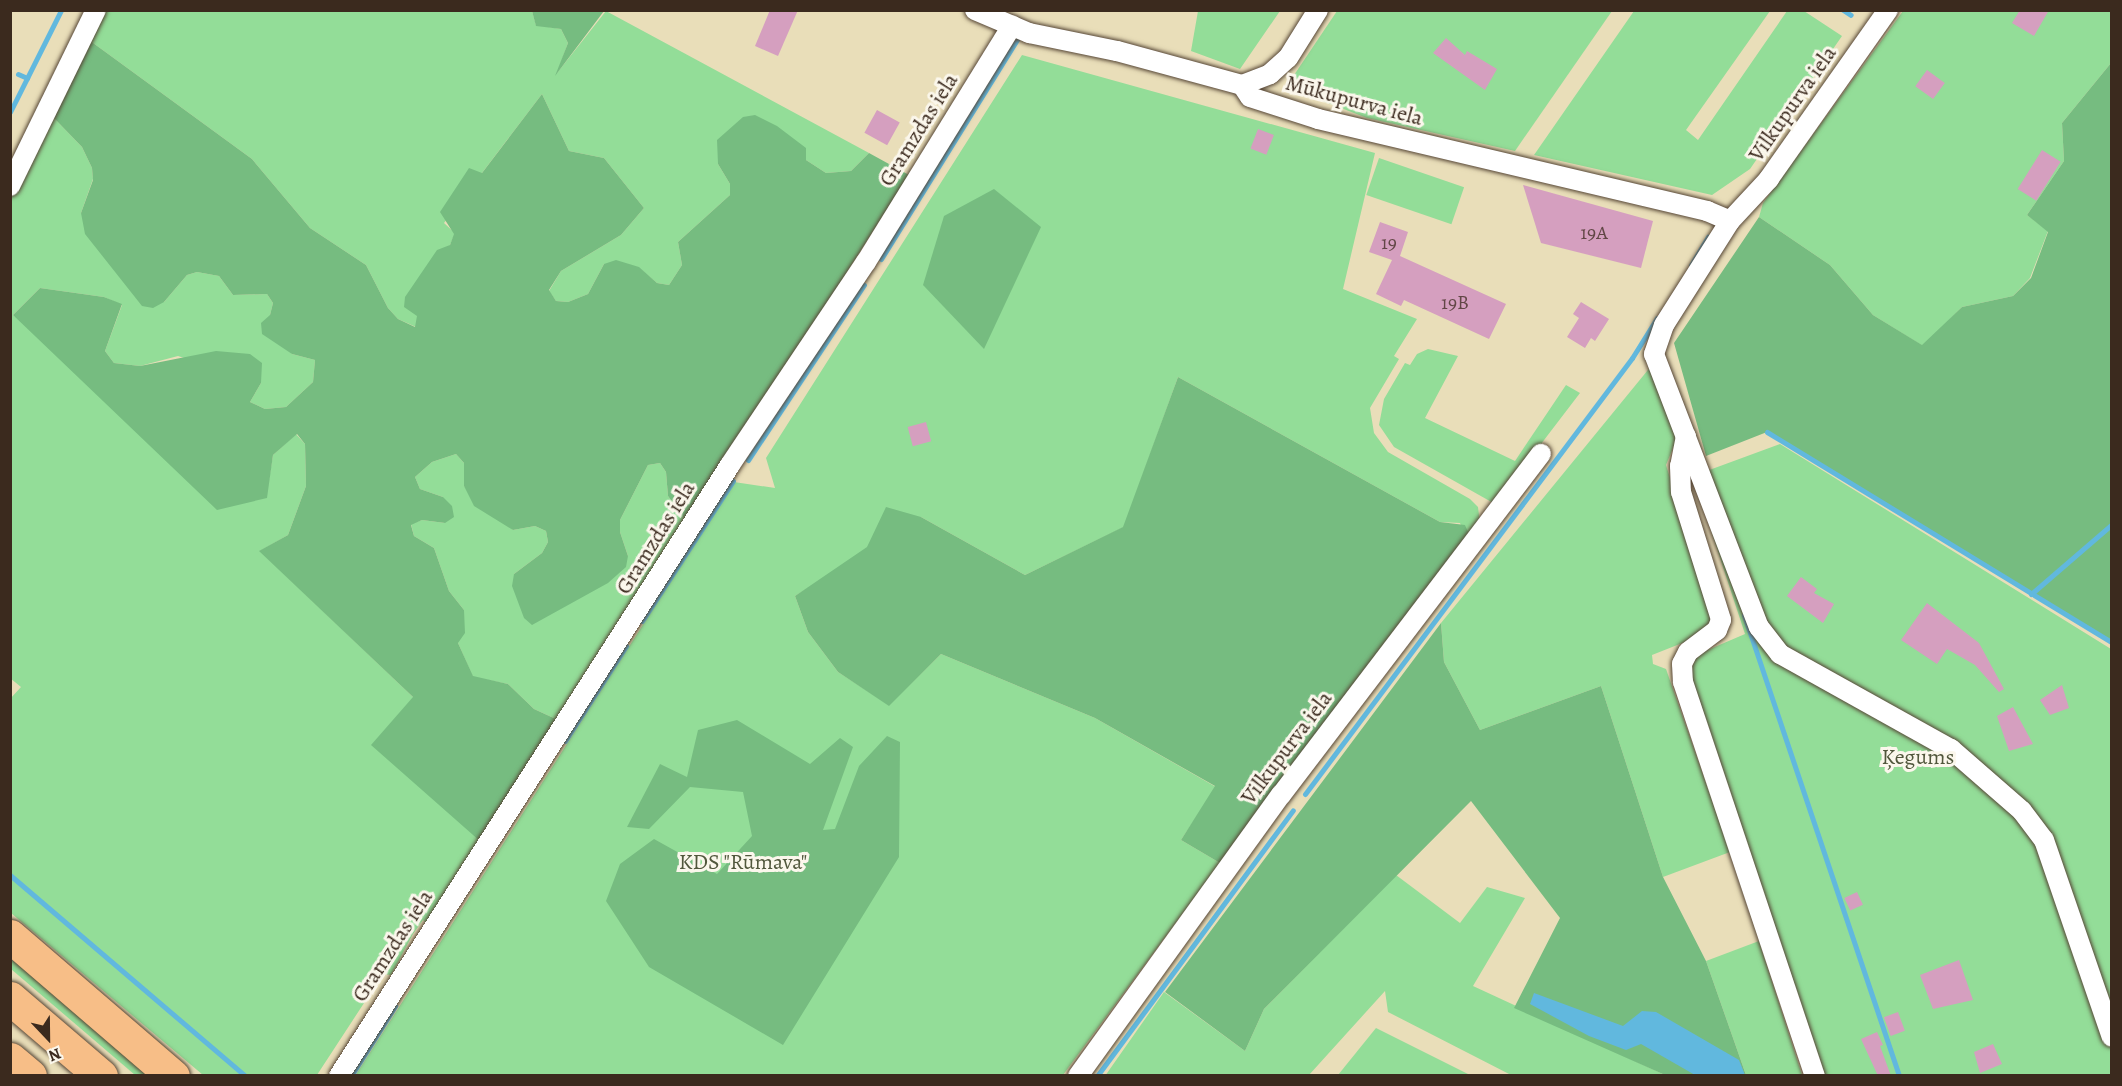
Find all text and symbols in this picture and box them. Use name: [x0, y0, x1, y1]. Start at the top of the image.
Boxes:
street label: Vilkupurva iela: [1743, 41, 1843, 167]
street label: Gramzdas iela: [874, 69, 964, 191]
street label: Mūkupurva iela: [1283, 70, 1425, 132]
house number: 19A: [1580, 220, 1608, 244]
house number: 19: [1381, 230, 1397, 254]
house number: 19B: [1441, 290, 1469, 314]
street label: Gramzdas iela: [611, 477, 701, 599]
street label: Vilkupurva iela: [1236, 686, 1338, 810]
park label: Ķegums: [1882, 745, 1954, 771]
park label: KDS "Rūmava": [678, 850, 808, 876]
street label: Gramzdas iela: [347, 885, 439, 1007]
north arrow: [18, 1008, 78, 1068]
text: N: [45, 1042, 64, 1067]

